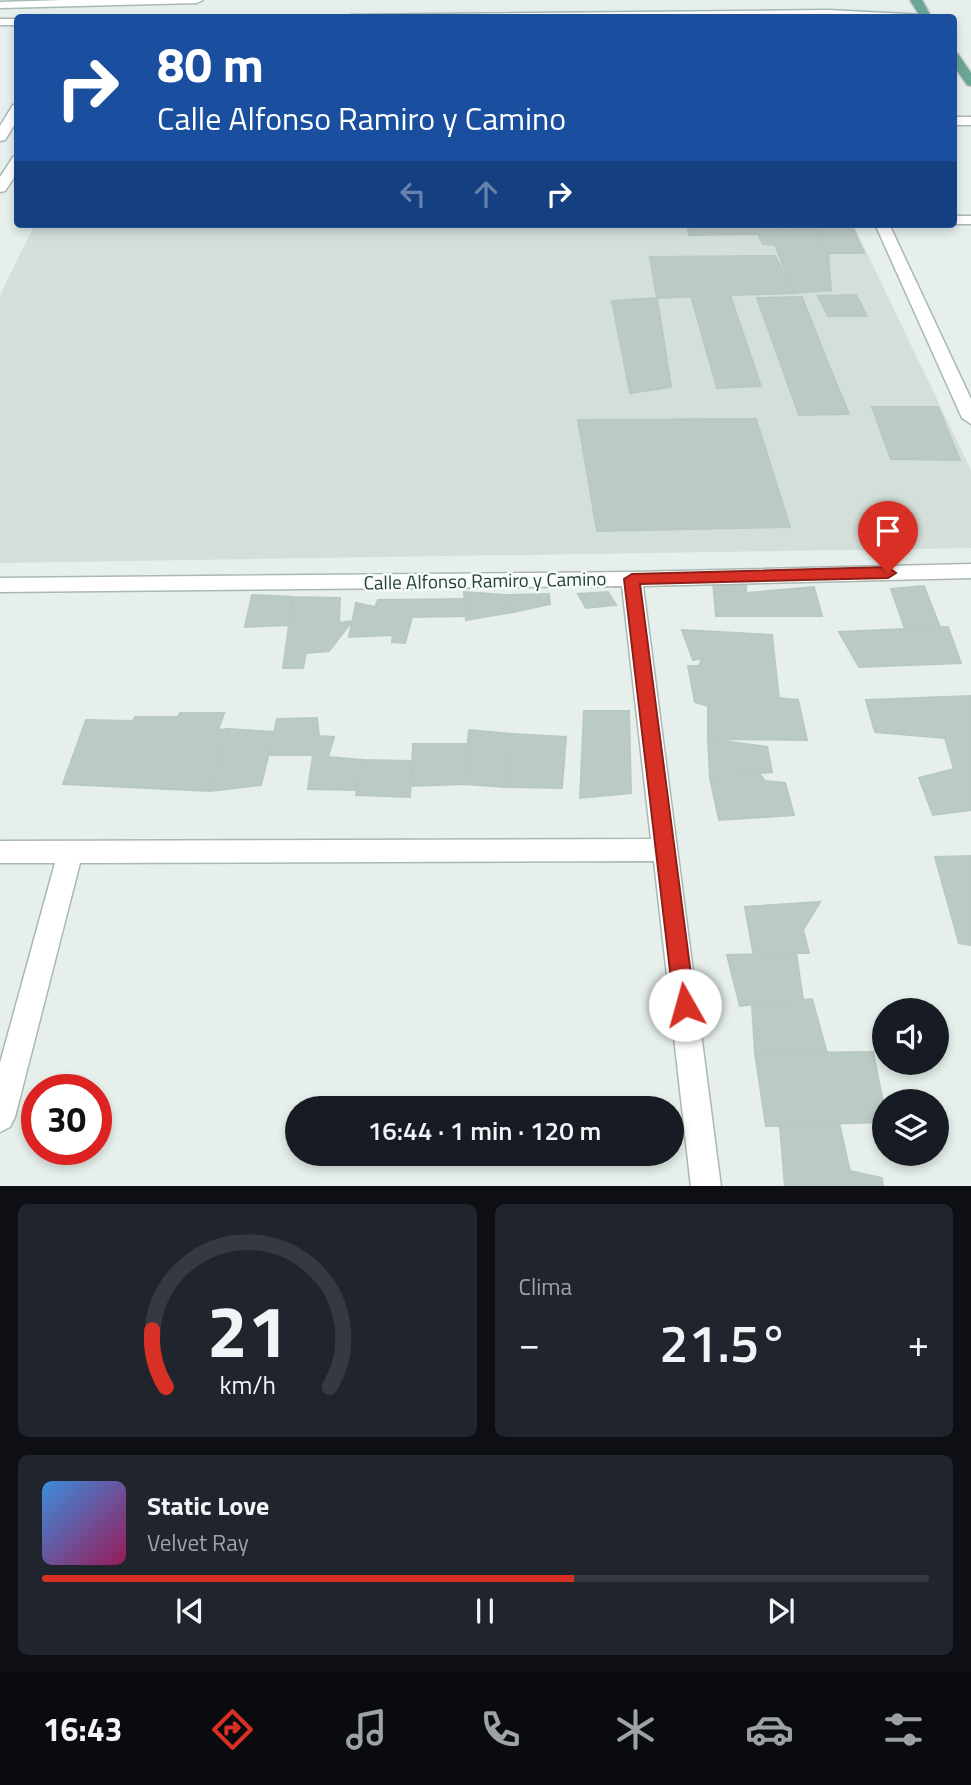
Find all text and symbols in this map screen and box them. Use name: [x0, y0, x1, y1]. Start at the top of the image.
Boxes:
text: 80 m: [157, 26, 264, 101]
icon: right: [42, 42, 133, 133]
text: Calle Alfonso Ramiro y Camino: [157, 94, 566, 142]
icon: left: [394, 175, 432, 213]
icon: ahead: [467, 175, 505, 213]
icon: right: [540, 175, 578, 213]
pin: [858, 501, 918, 573]
icon: arrive: [869, 512, 907, 550]
street label: Calle Alfonso Ramiro y Camino: [363, 563, 607, 597]
position arrow: [648, 968, 722, 1042]
map controls: [872, 998, 949, 1166]
button: sound: [872, 998, 949, 1075]
speed limit sign: 30: [21, 1074, 112, 1165]
button: layers: [872, 1089, 949, 1166]
text: 16:44 · 1 min · 120 m: [368, 1111, 601, 1150]
text: Clima: [519, 1269, 572, 1304]
text: 21: [206, 1275, 288, 1385]
text: 21.5°: [659, 1303, 788, 1382]
text: −: [519, 1314, 540, 1372]
text: +: [908, 1314, 929, 1372]
text: km/h: [219, 1365, 276, 1403]
text: Static Love: [147, 1486, 269, 1525]
text: Velvet Ray: [147, 1525, 249, 1560]
icon: previous: [171, 1592, 209, 1630]
icon: pause: [466, 1592, 504, 1630]
icon: next: [762, 1592, 800, 1630]
text: 16:43: [43, 1705, 123, 1753]
icon: directions: [208, 1705, 257, 1754]
icon: music: [342, 1705, 391, 1754]
icon: phone: [476, 1705, 525, 1754]
icon: climate: [611, 1705, 660, 1754]
icon: car: [745, 1705, 794, 1754]
icon: filters: [879, 1705, 928, 1754]

